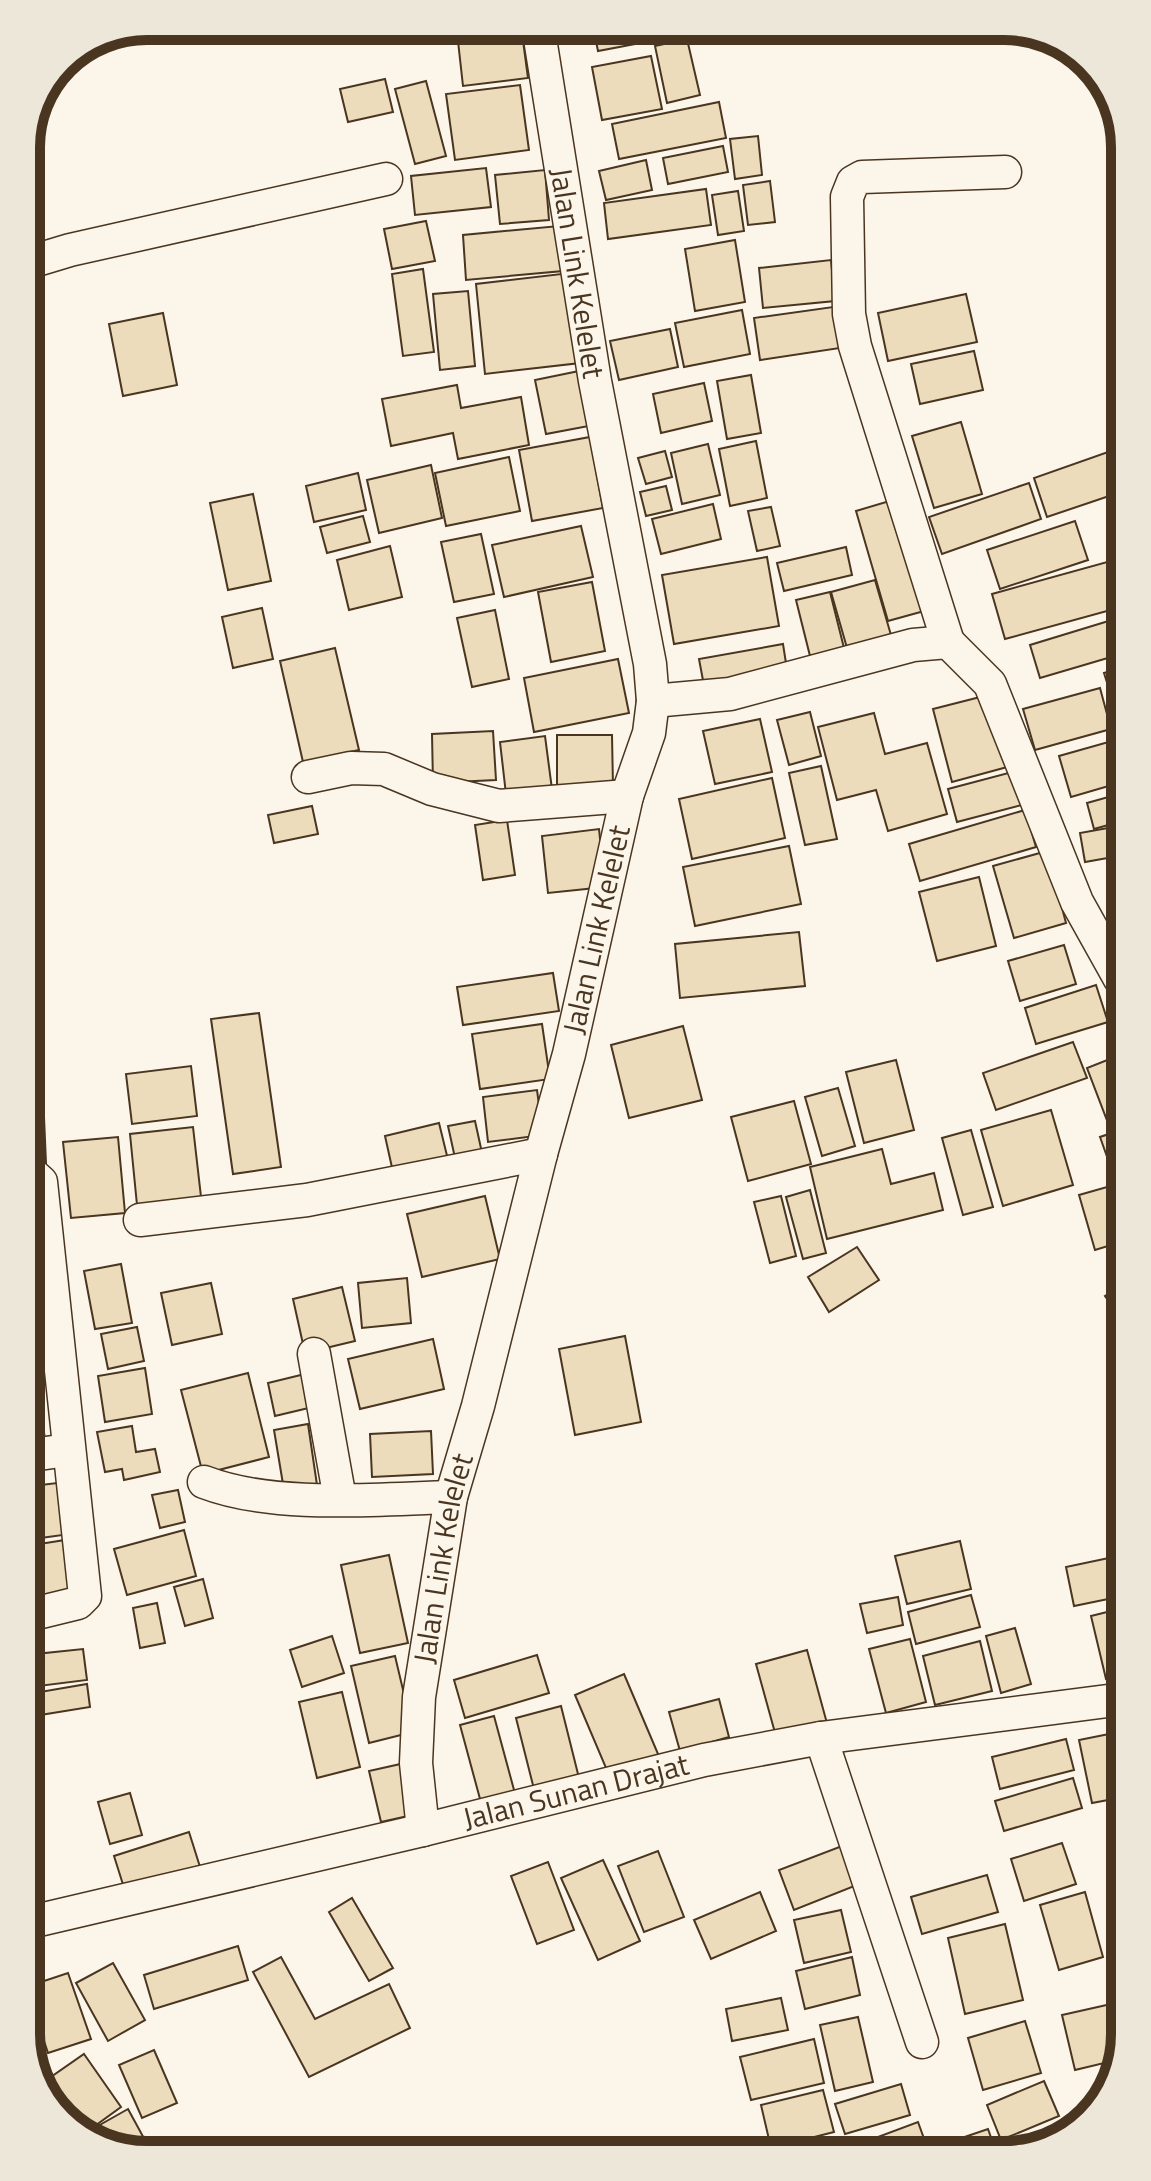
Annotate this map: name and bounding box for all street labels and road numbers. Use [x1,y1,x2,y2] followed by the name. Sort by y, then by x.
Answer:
[539,164,617,382] street label: Jalan Link Kelelet
[550,820,642,1038] street label: Jalan Link Kelelet
[401,1447,485,1667] street label: Jalan Link Kelelet
[458,1741,694,1841] street label: Jalan Sunan Drajat

